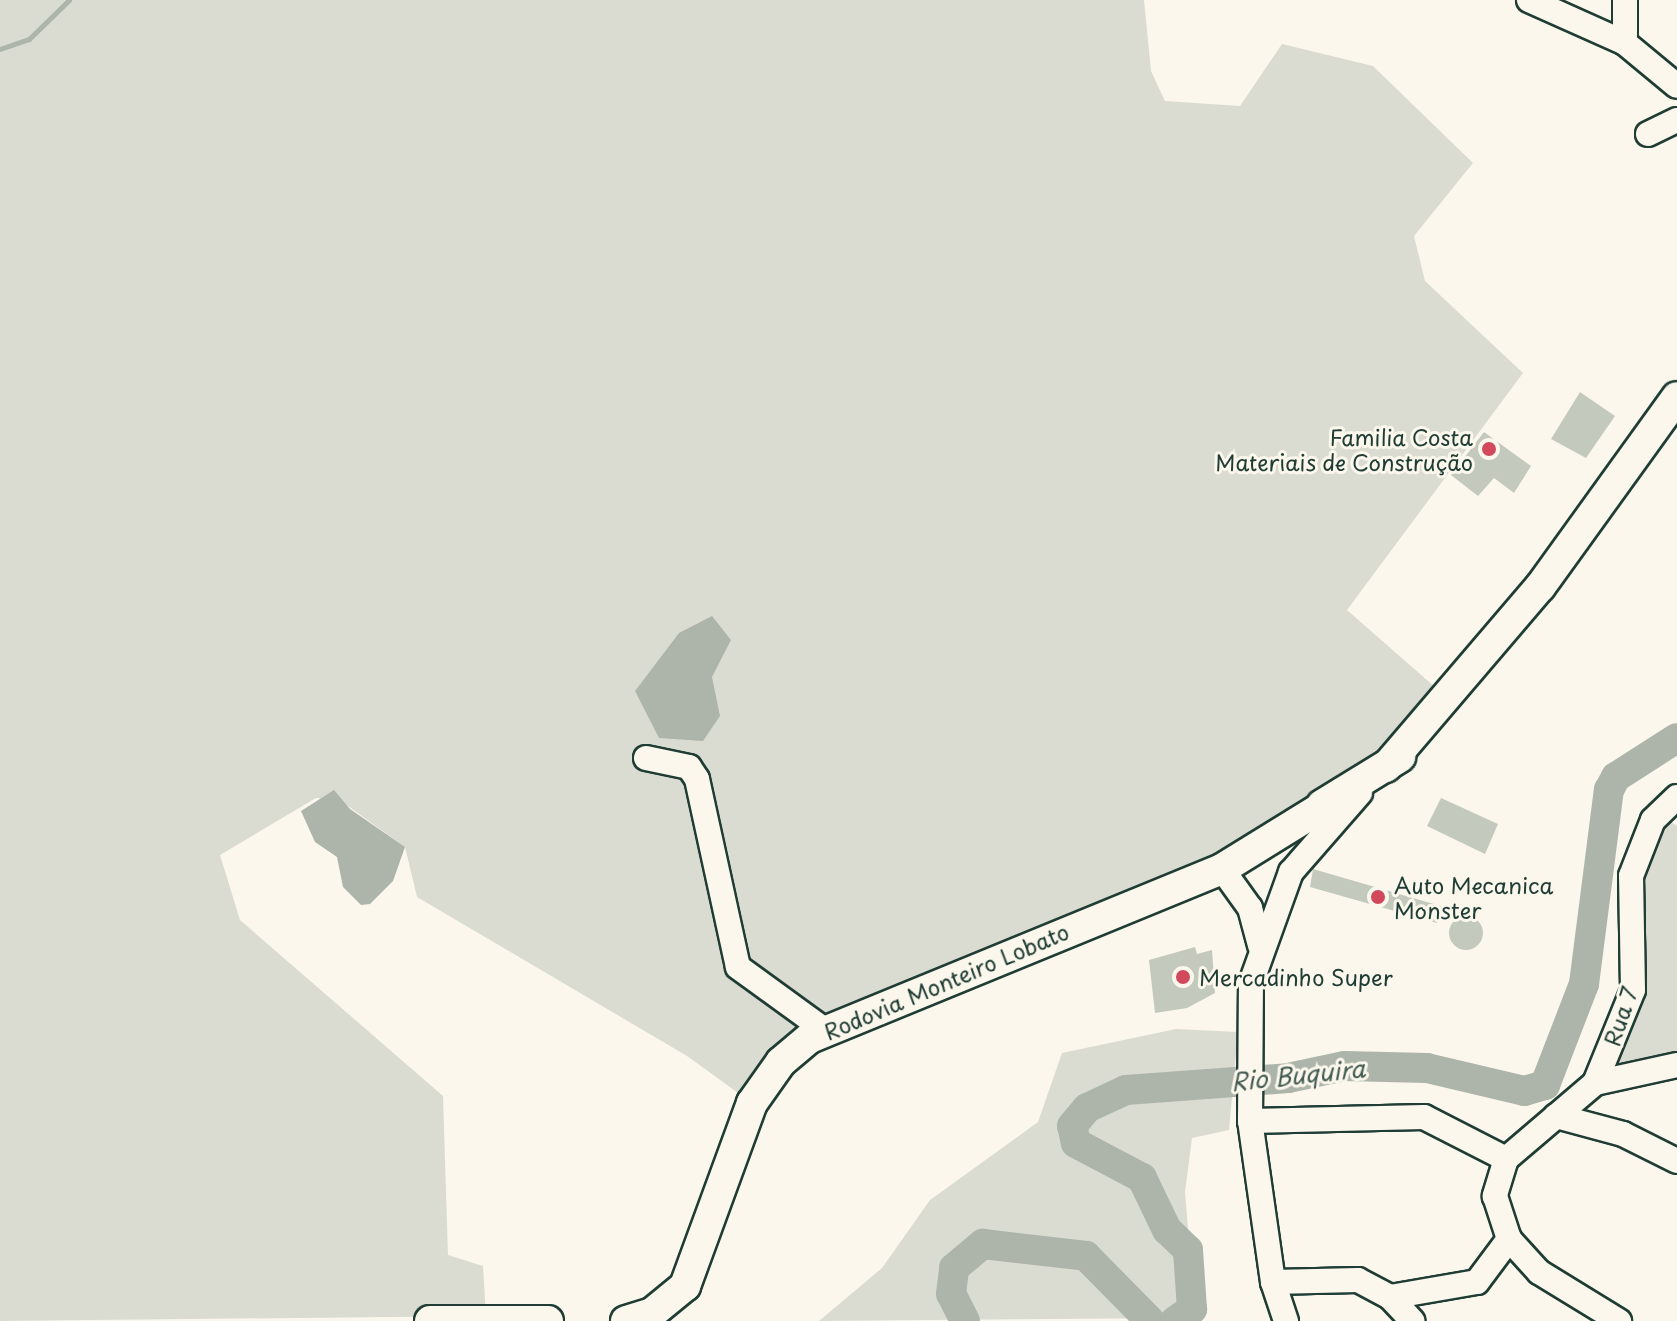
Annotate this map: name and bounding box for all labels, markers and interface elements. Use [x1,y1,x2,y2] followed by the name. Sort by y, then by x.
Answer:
[1213,423,1473,474] place label: Familia Costa Materiais de Construção
[1480,440,1498,458] marker: Familia Costa Materiais de Construção
[1394,871,1555,922] place label: Auto Mecanica Monster
[1369,888,1387,906] marker: Auto Mecanica Monster
[820,917,1072,1045] street label: Rodovia Monteiro Lobato
[1199,964,1392,990] place label: Mercadinho Super
[1174,968,1192,986] marker: Mercadinho Super
[1597,982,1643,1050] street label: Rua 7
[1228,1054,1368,1096] water label: Rio Buquira

